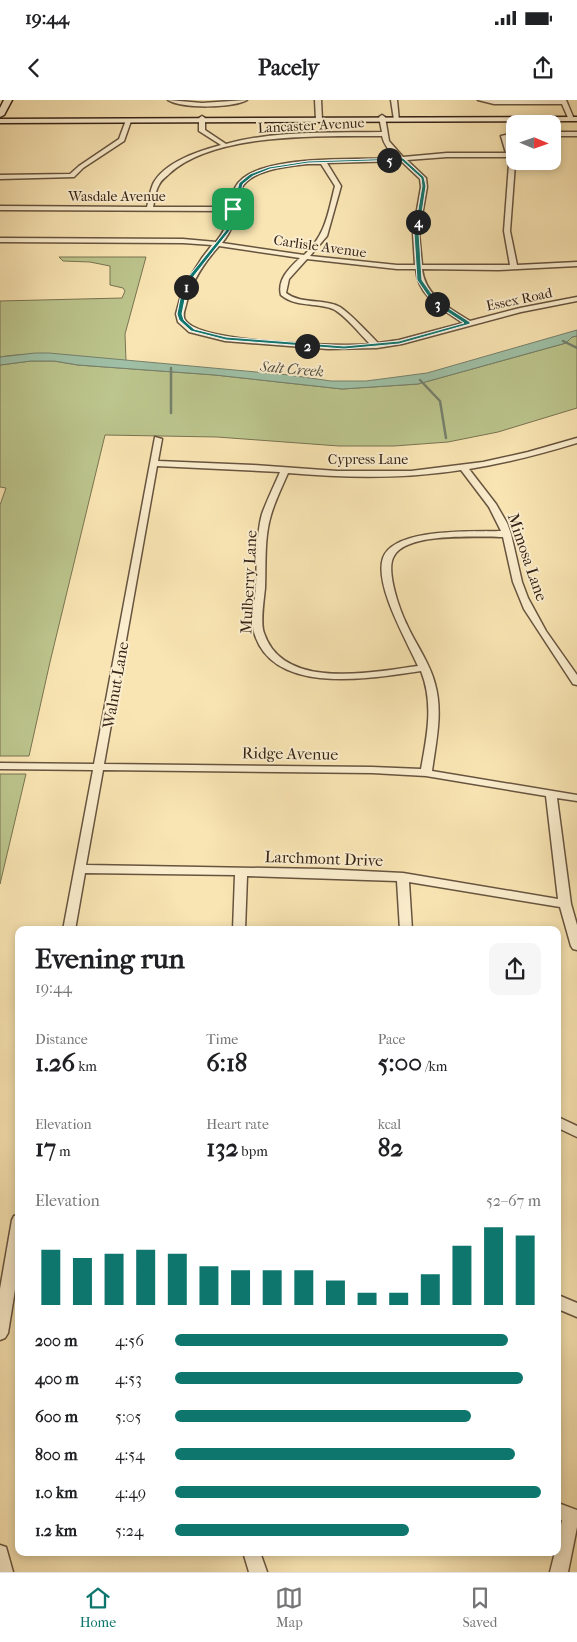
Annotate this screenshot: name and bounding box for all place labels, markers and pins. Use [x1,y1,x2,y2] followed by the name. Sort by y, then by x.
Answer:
[376,148,402,172] pin: 5
[212,188,254,230] pin
[406,210,430,234] pin: 4
[174,274,198,300] pin: 1
[424,292,450,316] pin: 3
[294,334,320,358] pin: 2

